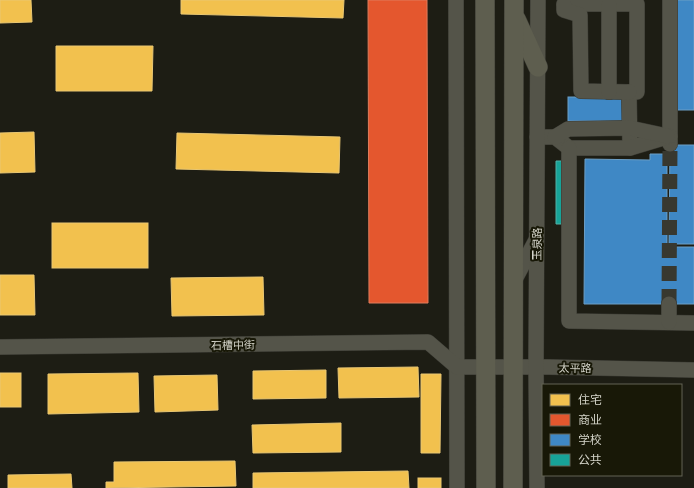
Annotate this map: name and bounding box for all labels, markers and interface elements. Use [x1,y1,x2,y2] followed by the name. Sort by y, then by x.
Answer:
[529,228,544,261] street label: 玉泉路
[211,337,255,352] street label: 石槽中街
[558,360,592,375] street label: 太平路
[542,384,682,476] legend
[578,391,602,408] text: 住宅
[578,411,602,428] text: 商业
[578,431,602,448] text: 学校
[578,451,602,468] text: 公共

